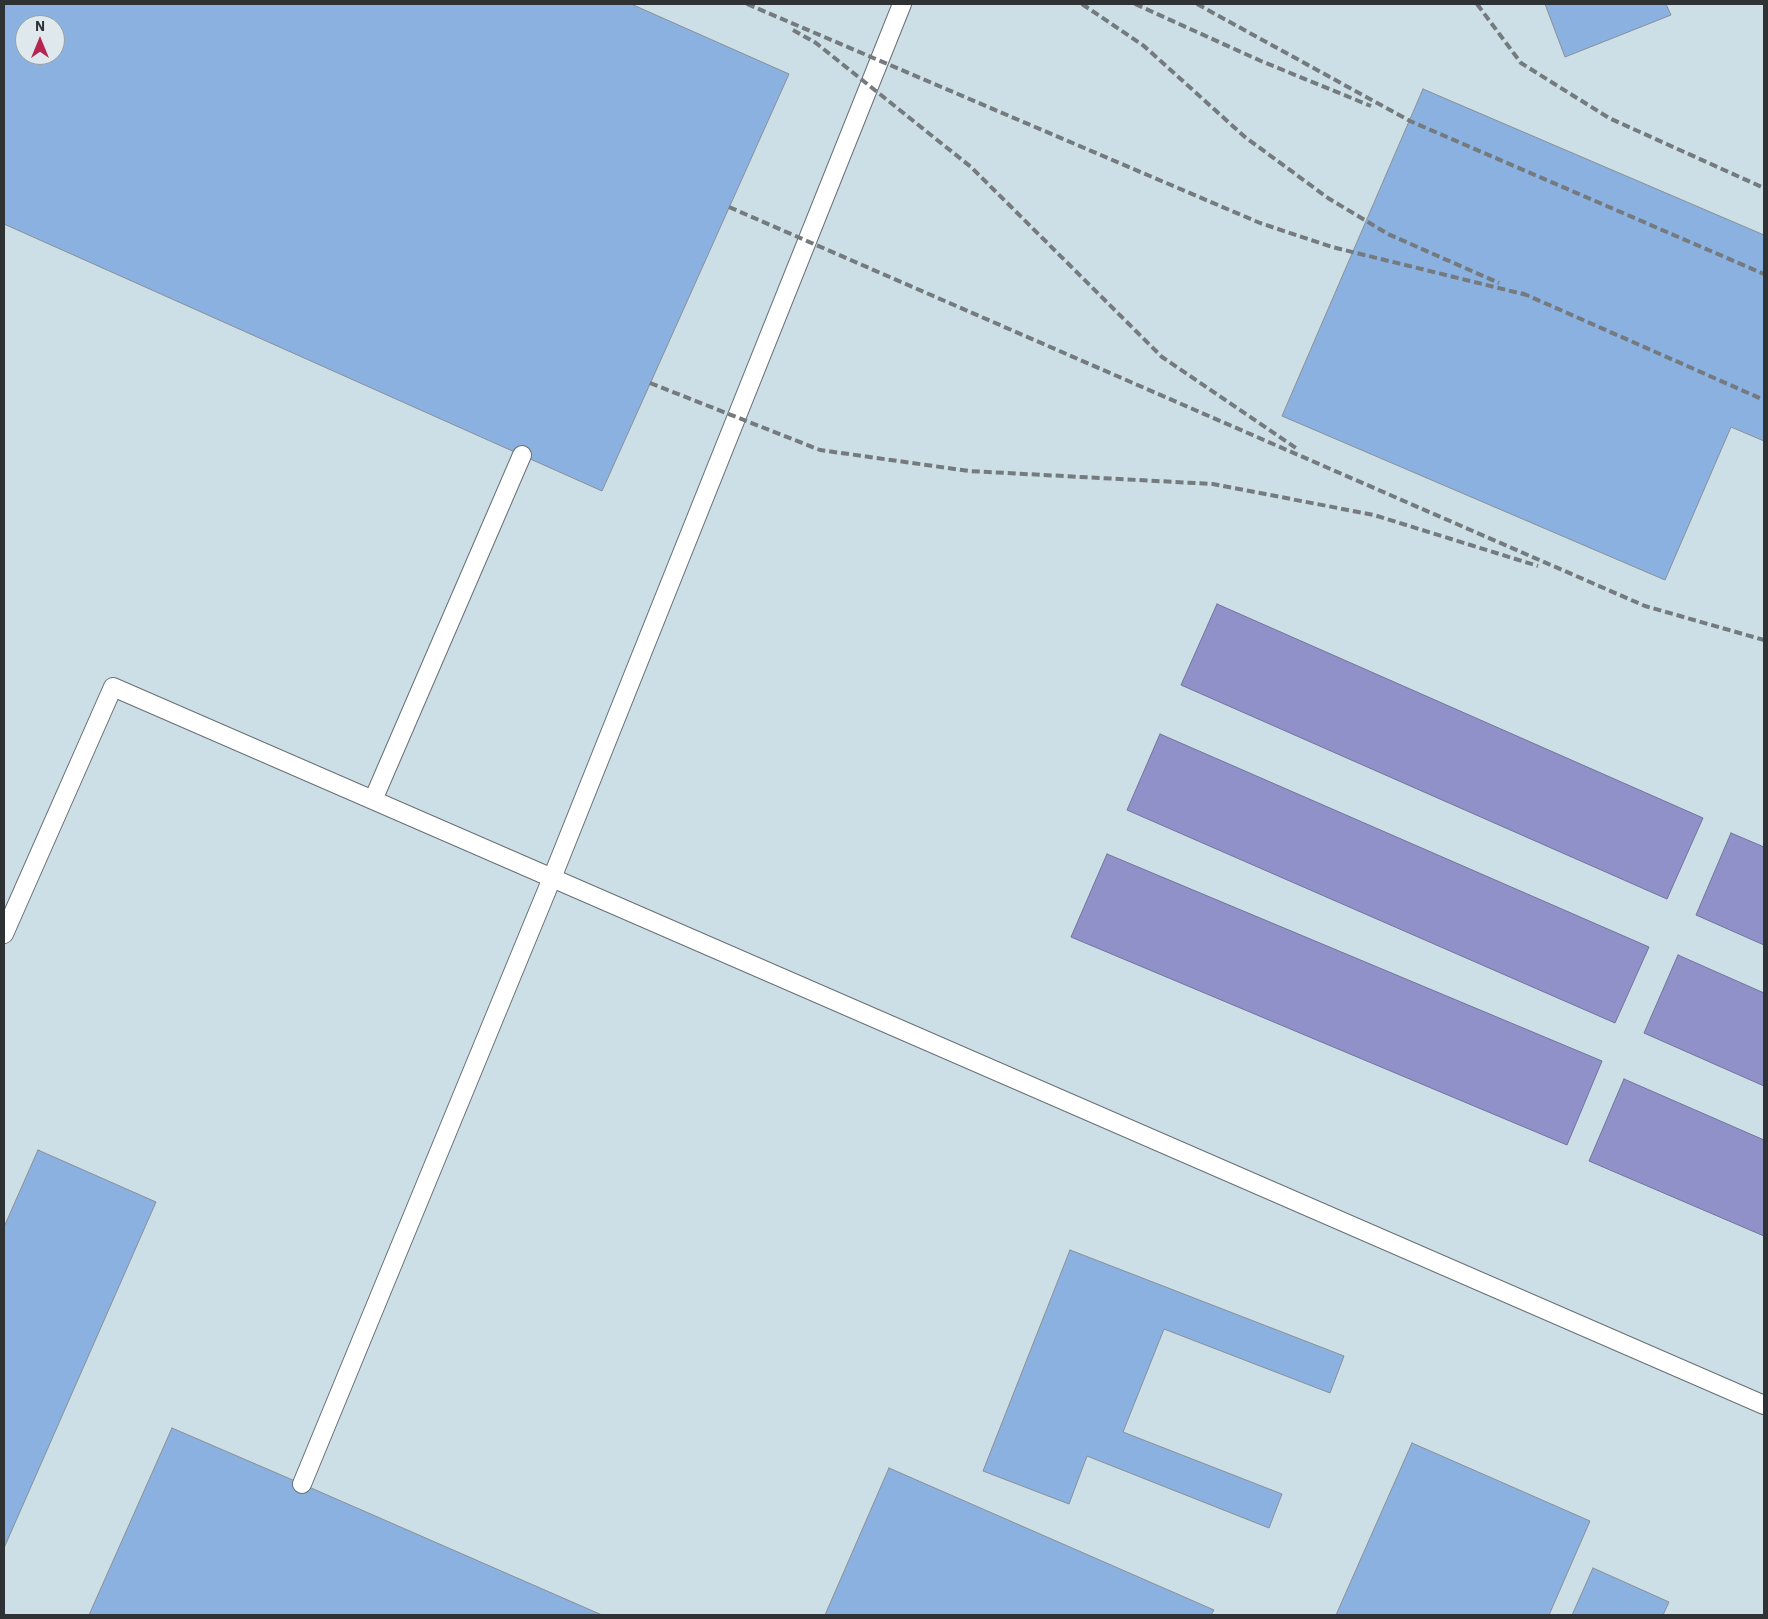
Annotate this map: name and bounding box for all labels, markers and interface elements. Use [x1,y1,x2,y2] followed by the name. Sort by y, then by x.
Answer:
[15,15,65,65] north arrow
[35,17,45,35] text: N

